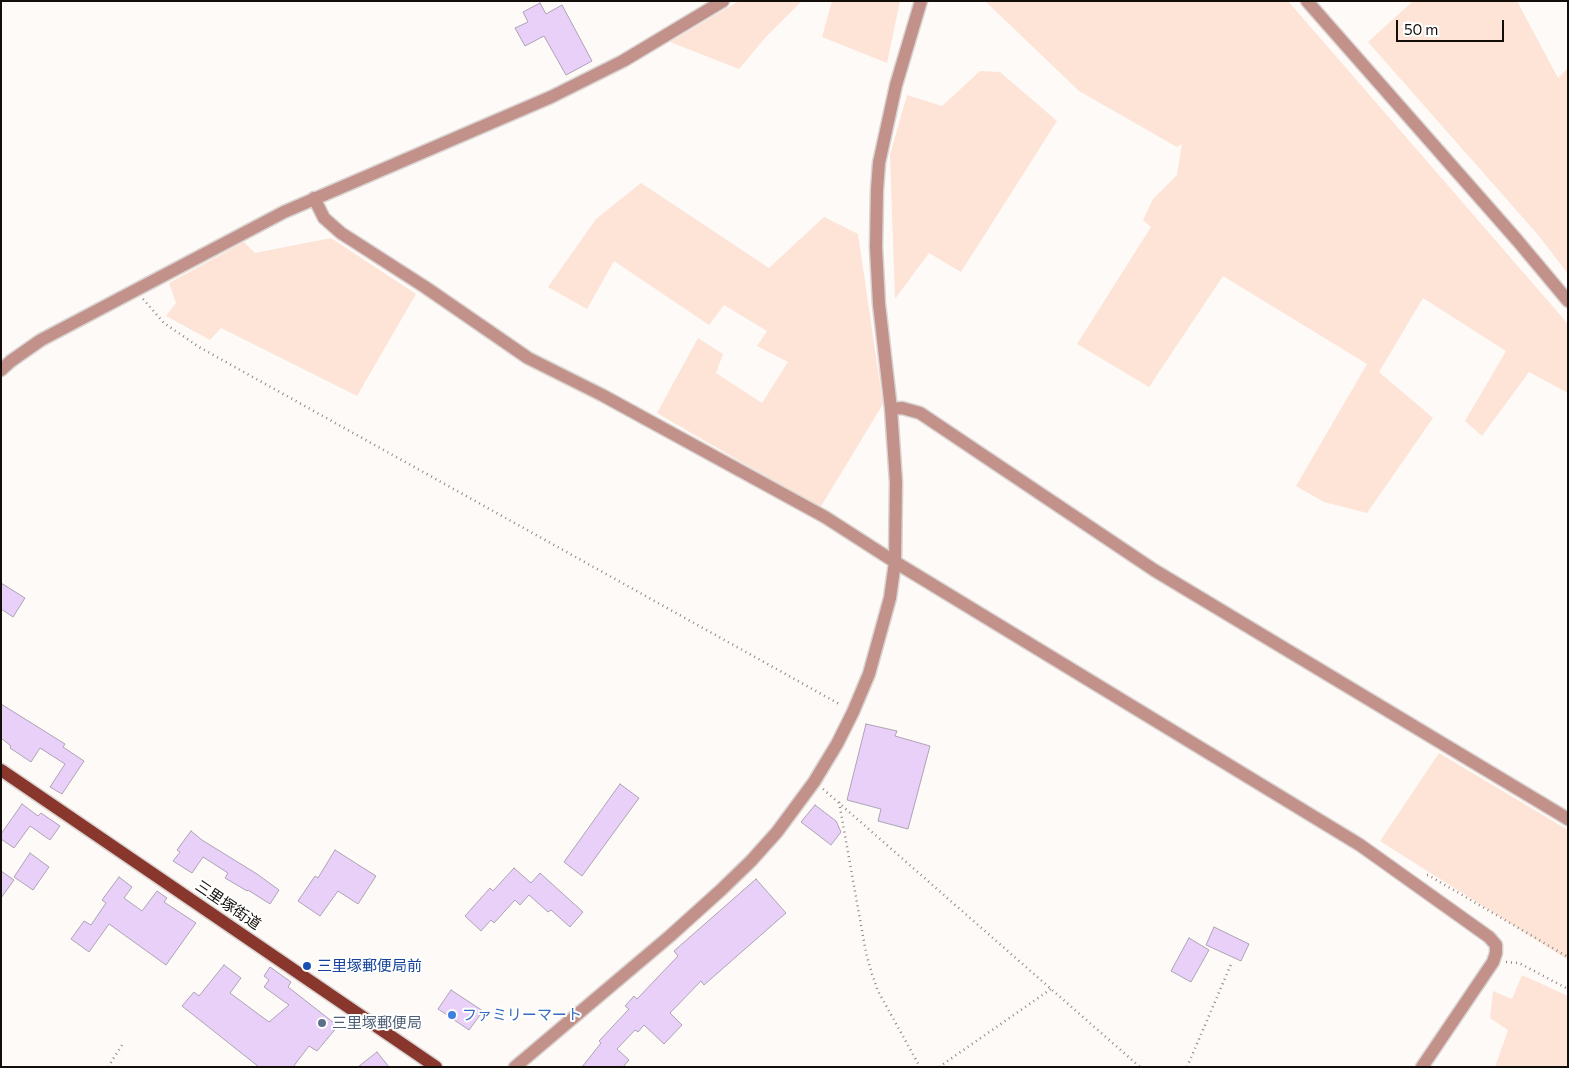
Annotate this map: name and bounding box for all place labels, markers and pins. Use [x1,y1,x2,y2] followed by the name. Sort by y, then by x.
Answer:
[317,957,422,975] place label: 三里塚郵便局前
[301,960,313,972] marker: 三里塚郵便局前
[462,1006,582,1024] place label: ファミリーマート
[446,1009,458,1021] marker: ファミリーマート
[332,1014,422,1032] place label: 三里塚郵便局
[316,1017,328,1029] marker: 三里塚郵便局

